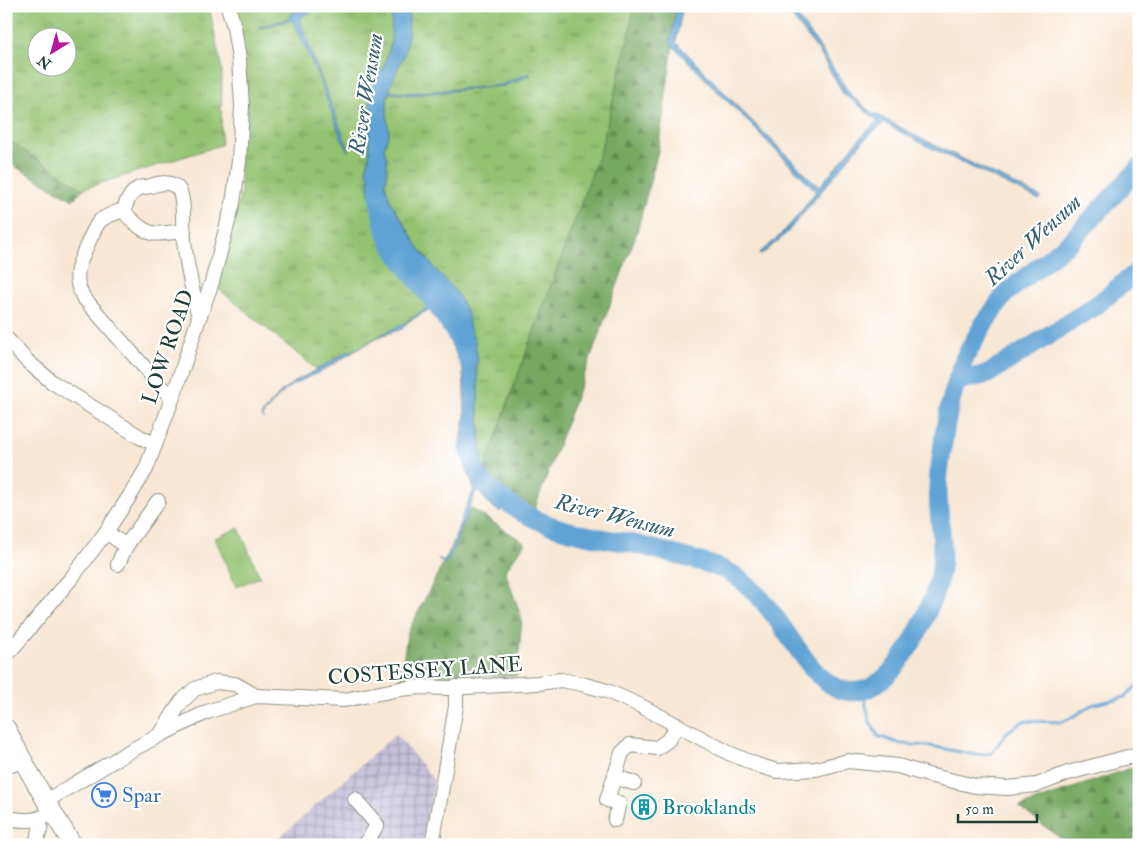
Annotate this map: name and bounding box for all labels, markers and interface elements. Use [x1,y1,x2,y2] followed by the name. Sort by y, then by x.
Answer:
[28,28,78,78] north arrow
[342,31,389,158] water label: River Wensum
[34,51,55,73] text: N
[978,188,1087,293] water label: River Wensum
[136,286,200,408] street label: LOW ROAD
[551,487,678,544] water label: River Wensum
[327,651,523,691] street label: COSTESSEY LANE
[91,782,117,808] supermarket icon: Spar
[122,782,161,809] place label: Spar
[958,791,1036,823] scale bar
[631,794,657,820] building icon: Brooklands
[662,794,756,821] place label: Brooklands
[965,800,994,819] text: 50 m

